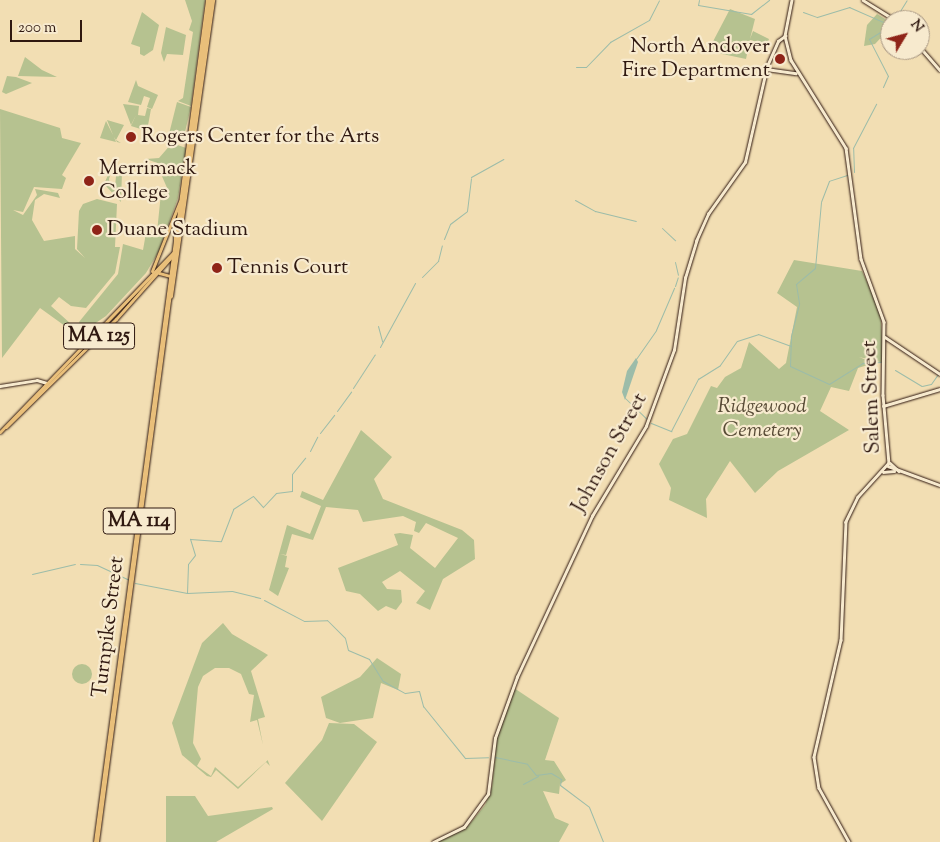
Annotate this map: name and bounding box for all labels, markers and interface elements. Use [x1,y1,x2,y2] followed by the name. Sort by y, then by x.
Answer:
[12,10,85,42] scale bar
[880,10,930,60] north arrow
[905,16,928,37] text: N
[18,18,57,39] text: 200 m
[622,34,770,84] place label: North Andover Fire Department
[774,53,786,65] marker: North Andover Fire Department
[141,124,379,150] place label: Rogers Center for the Arts
[125,131,137,143] marker: Rogers Center for the Arts
[99,156,197,206] place label: Merrimack College
[83,175,95,187] marker: Merrimack College
[107,217,248,243] place label: Duane Stadium
[91,224,103,236] marker: Duane Stadium
[227,255,348,281] place label: Tennis Court
[211,262,223,274] marker: Tennis Court
[63,318,135,354] road number: MA 125
[857,340,887,454] street label: Salem Street
[567,389,653,517] street label: Johnson Street
[717,394,807,444] park label: Ridgewood Cemetery
[102,504,176,538] road number: MA 114
[88,555,130,699] street label: Turnpike Street

